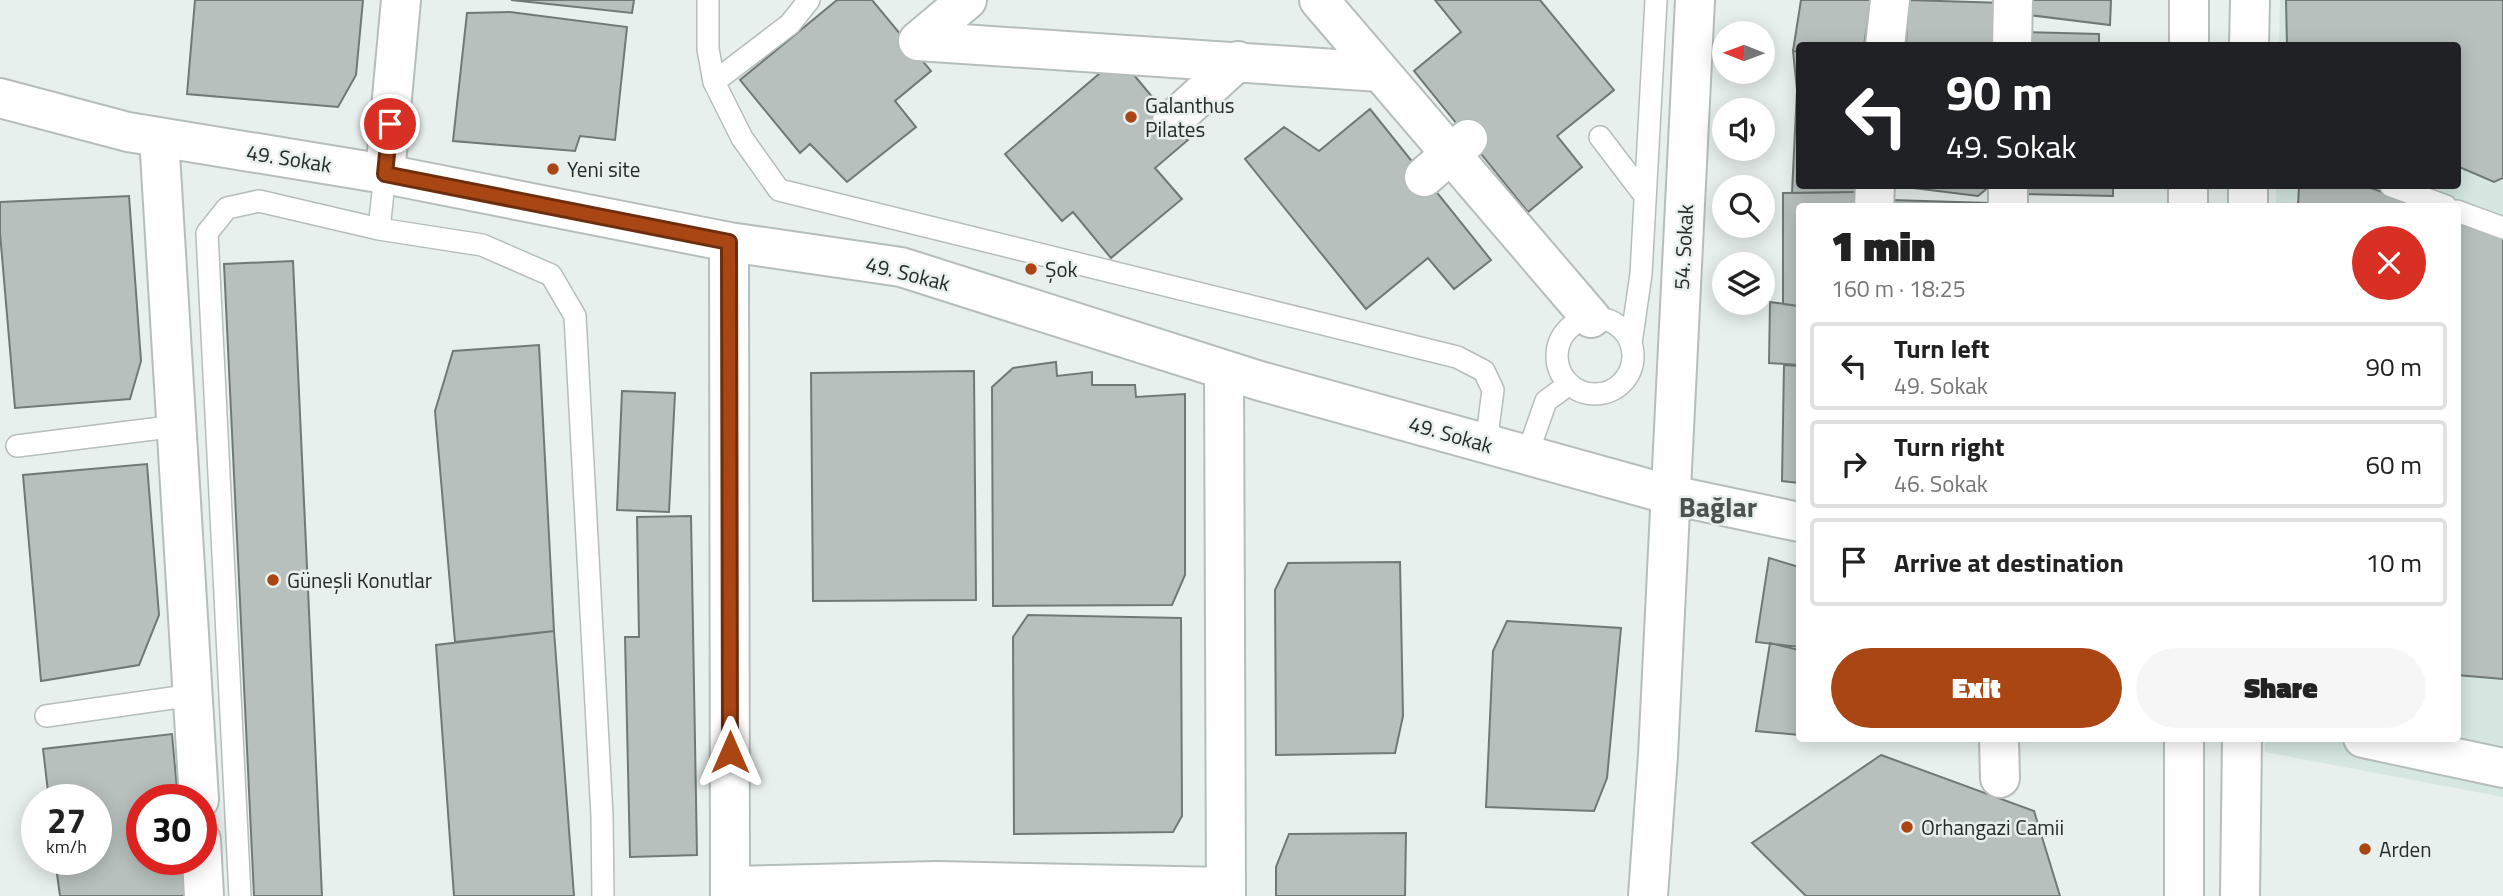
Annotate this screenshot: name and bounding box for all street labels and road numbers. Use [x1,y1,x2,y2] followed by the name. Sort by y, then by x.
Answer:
[244,135,334,181] street label: 49. Sokak
[1665,203,1701,291] street label: 54. Sokak
[863,247,953,299] street label: 49. Sokak
[1405,407,1497,461] street label: 49. Sokak

